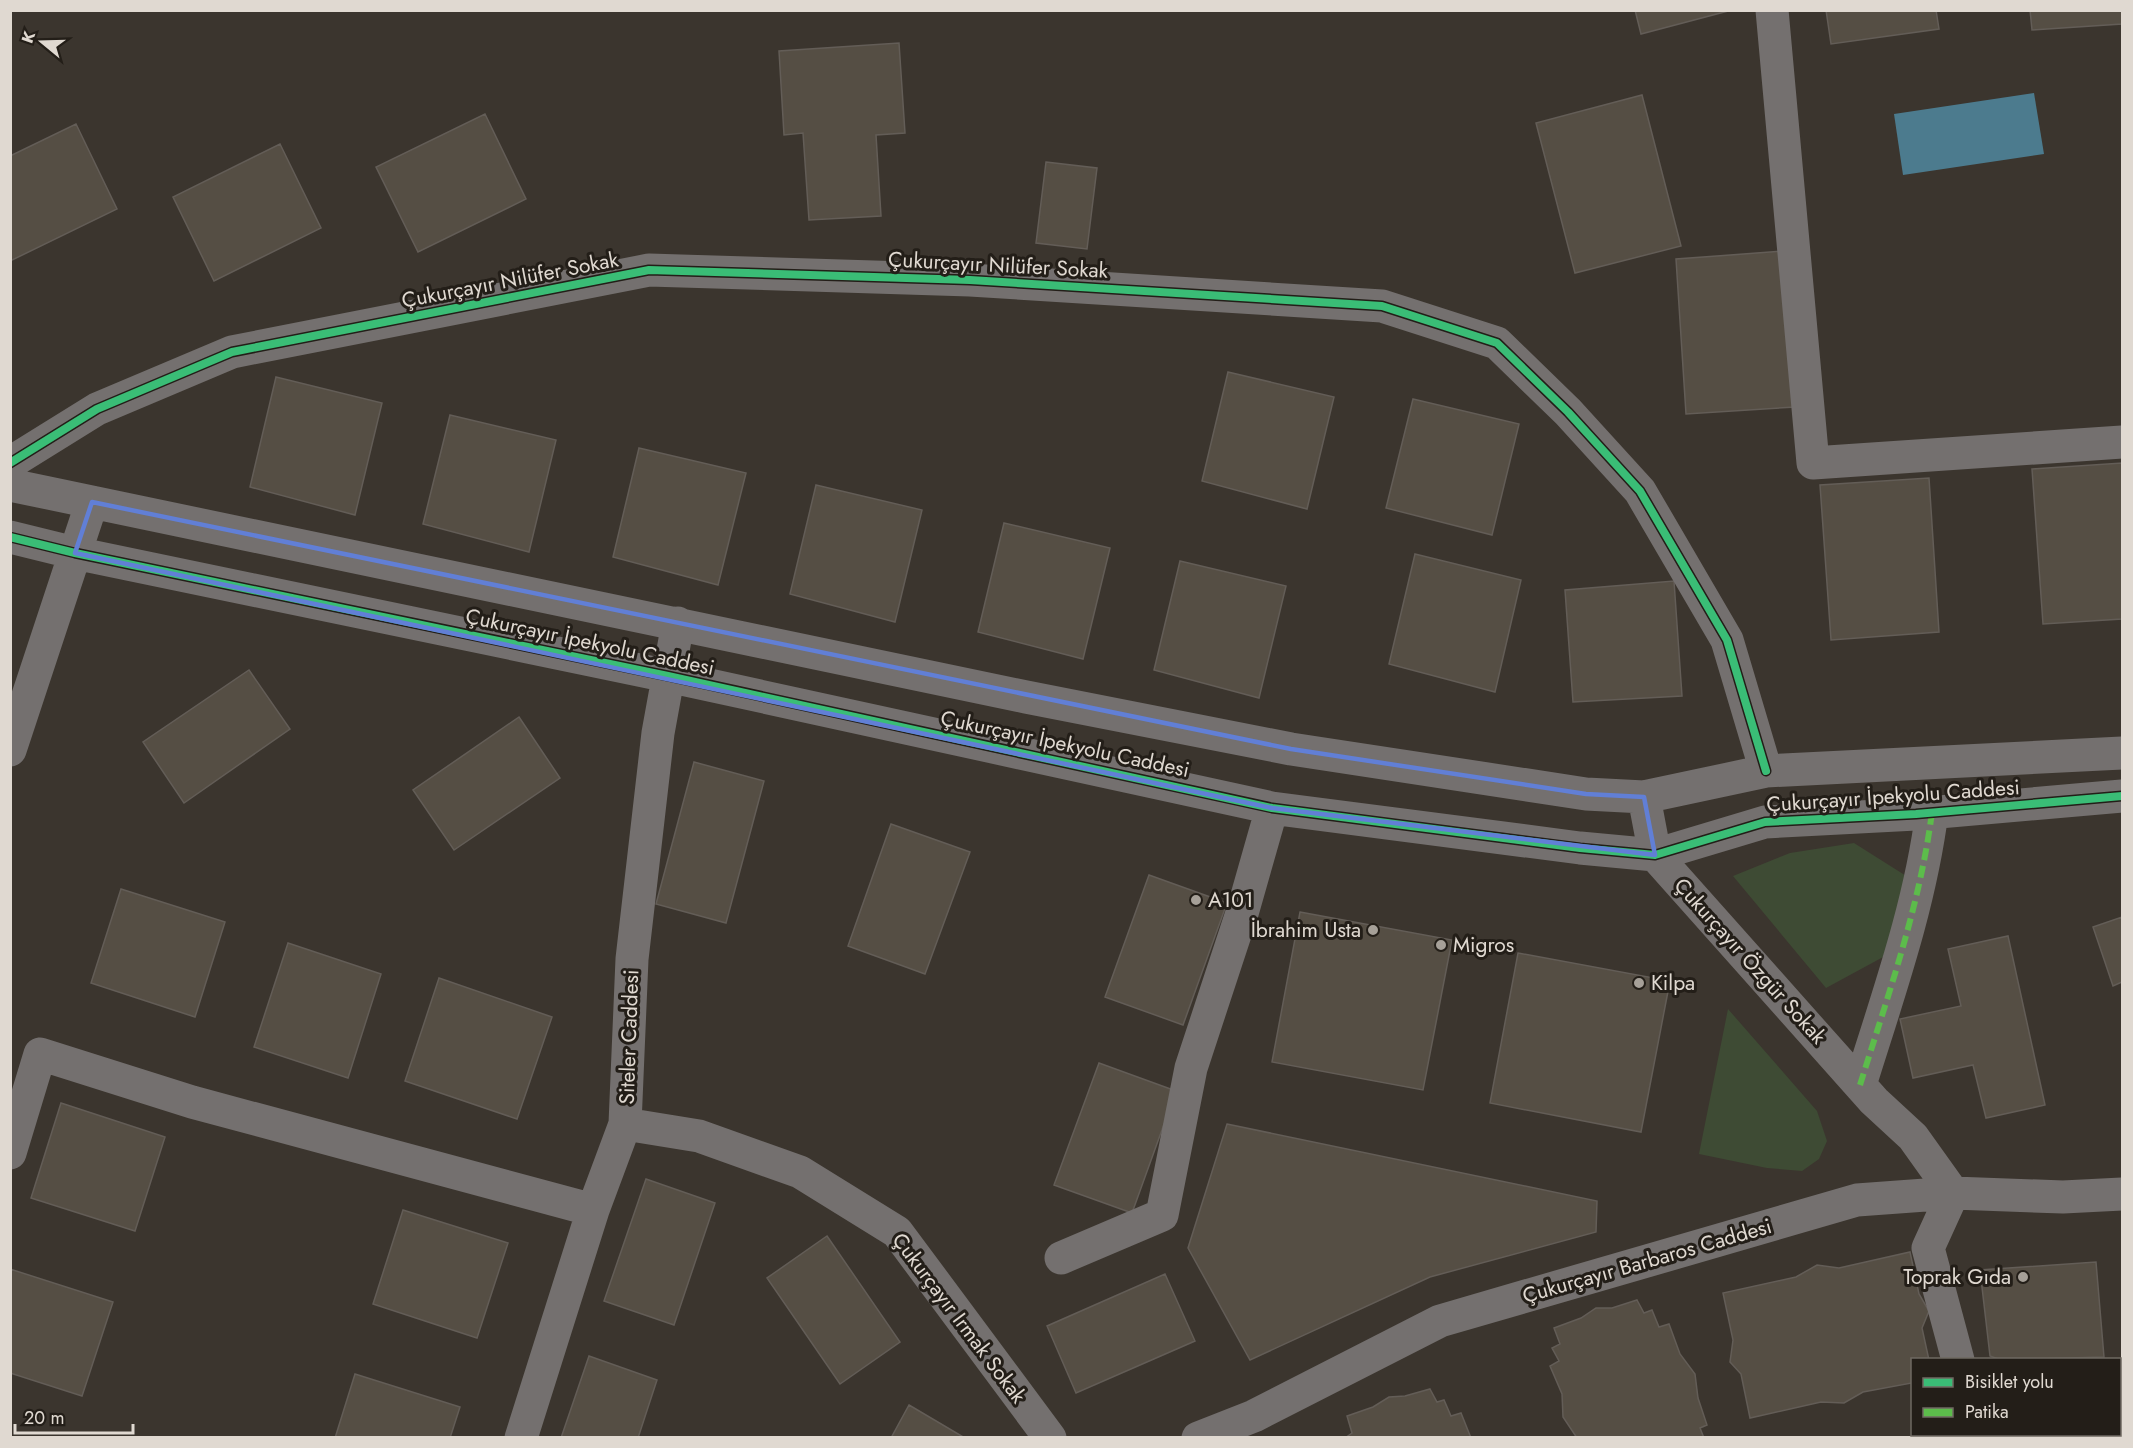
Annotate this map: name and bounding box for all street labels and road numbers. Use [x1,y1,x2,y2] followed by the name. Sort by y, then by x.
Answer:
[399,244,622,316] street label: Çukurçayır Nilüfer Sokak
[887,244,1109,286] street label: Çukurçayır Nilüfer Sokak
[463,601,717,683] street label: Çukurçayır İpekyolu Caddesi
[938,703,1192,785] street label: Çukurçayır İpekyolu Caddesi
[1765,772,2021,820] street label: Çukurçayır İpekyolu Caddesi
[1667,871,1833,1051] street label: Çukurçayır Özgür Sokak
[612,969,646,1105] street label: Siteler Caddesi
[1519,1211,1775,1311] street label: Çukurçayır Barbaros Caddesi
[885,1227,1034,1410] street label: Çukurçayır Irmak Sokak

